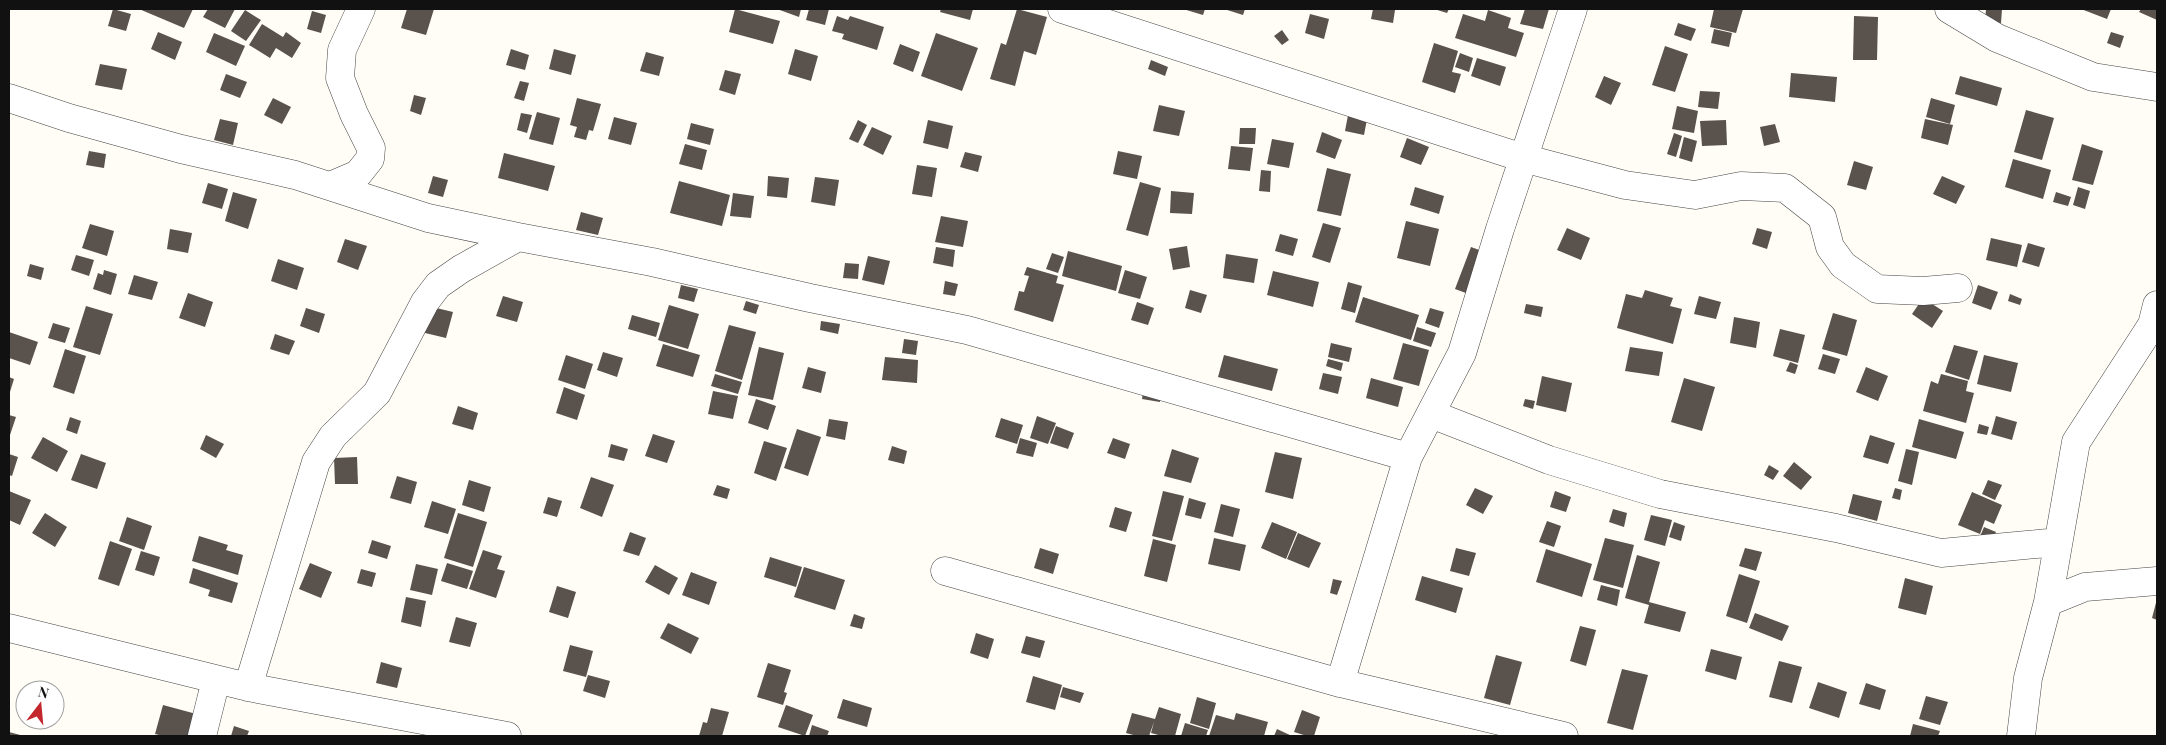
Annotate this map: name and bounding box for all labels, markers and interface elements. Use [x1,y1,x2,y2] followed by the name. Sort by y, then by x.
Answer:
[15,680,65,730] north arrow
[36,681,51,703] text: N

